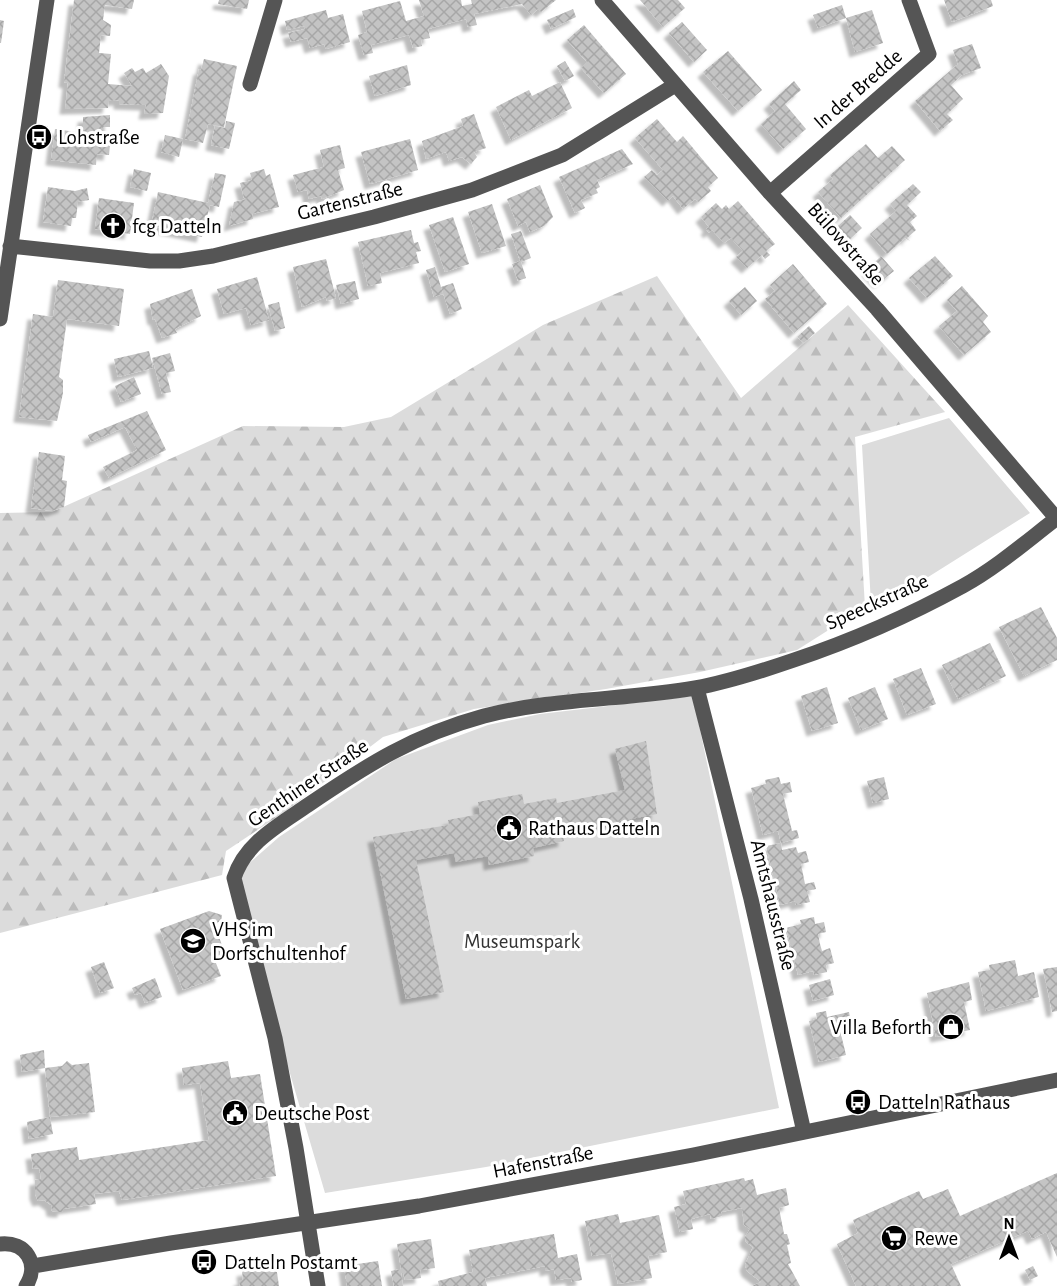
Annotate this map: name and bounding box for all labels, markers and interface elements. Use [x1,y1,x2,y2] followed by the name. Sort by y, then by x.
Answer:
[810,45,906,133] street label: In der Bredde
[24,122,54,152] bus stop icon: Lohstraße
[58,127,140,148] place label: Lohstraße
[295,178,405,224] street label: Gartenstraße
[804,199,888,289] street label: Bülowstraße
[98,211,128,241] church icon: fcg Datteln
[132,216,222,237] place label: fcg Datteln
[823,570,931,634] street label: Speeckstraße
[244,735,372,831] street label: Genthiner Straße
[494,813,524,843] public building icon: Rathaus Datteln
[528,818,660,839] place label: Rathaus Datteln
[747,837,799,973] street label: Amtshausstraße
[212,919,347,964] place label: VHS im Dorfschultenhof
[178,926,208,956] school or university icon: VHS im Dorfschultenhof
[464,931,580,952] park label: Museumspark
[936,1012,966,1042] shop icon: Villa Beforth
[830,1017,932,1038] place label: Villa Beforth
[843,1087,873,1117] bus stop icon: Datteln Rathaus
[878,1092,1010,1113] place label: Datteln Rathaus
[220,1098,250,1128] public building icon: Deutsche Post
[254,1103,370,1124] place label: Deutsche Post
[491,1142,595,1182] street label: Hafenstraße
[979,1208,1039,1268] north arrow
[1003,1216,1015,1232] text: N
[879,1223,909,1253] supermarket icon: Rewe
[914,1228,958,1249] place label: Rewe
[189,1247,219,1277] bus stop icon: Datteln Postamt
[224,1252,358,1273] place label: Datteln Postamt

